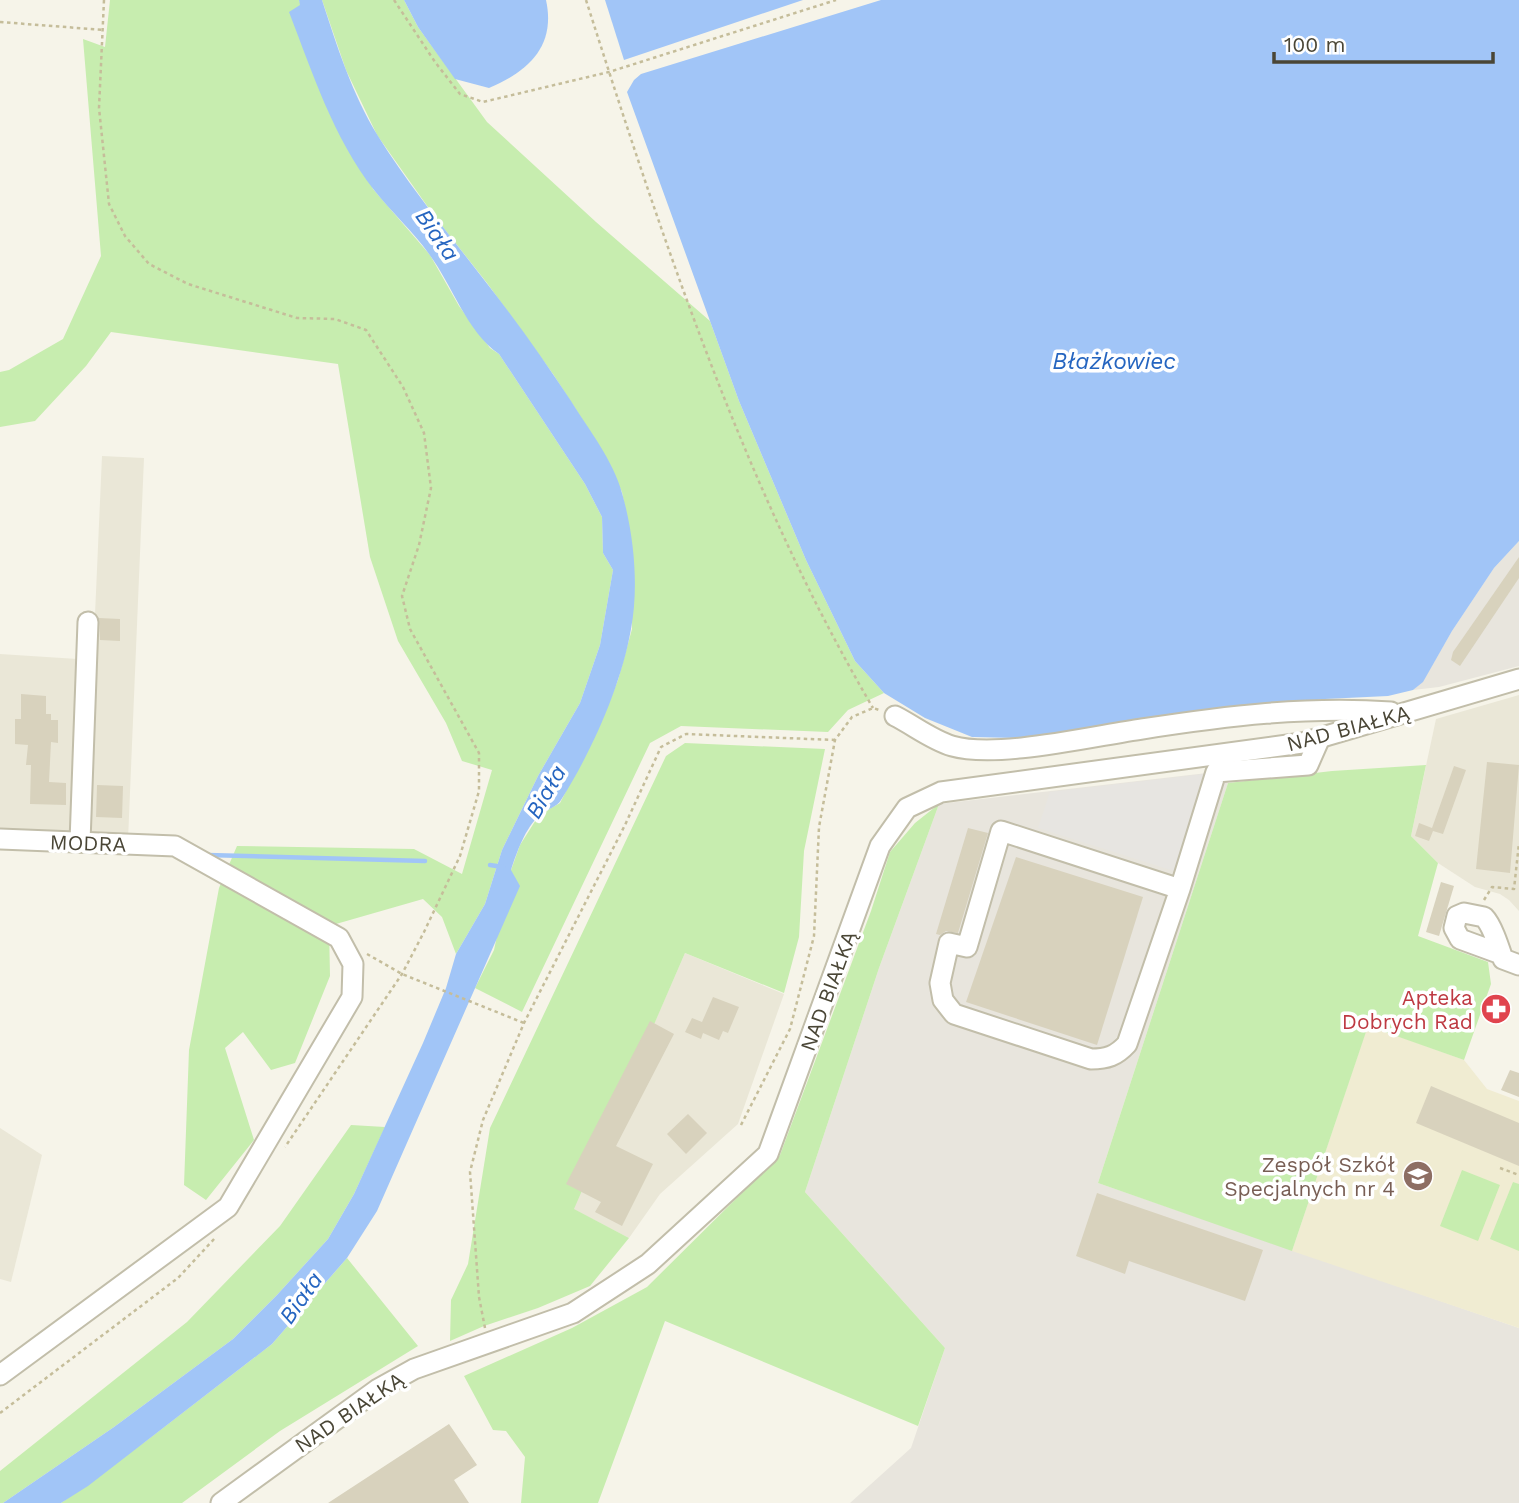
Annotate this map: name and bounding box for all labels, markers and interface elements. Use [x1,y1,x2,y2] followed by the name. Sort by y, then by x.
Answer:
[1274,21,1493,65] scale bar
[1284,32,1346,57] text: 100 m
[410,204,464,266] water label: Biała
[1052,348,1176,375] water label: Błażkowiec
[1284,700,1412,756] street label: NAD BIAŁKĄ
[520,760,572,824] water label: Biała
[49,829,127,857] street label: MODRA
[795,927,861,1055] street label: NAD BIAŁKĄ
[1342,985,1473,1034] place label: Apteka Dobrych Rad
[1479,992,1513,1026] pharmacy icon: Apteka Dobrych Rad
[1224,1152,1395,1201] place label: Zespół Szkół Specjalnych nr 4
[1401,1159,1435,1193] school or university icon: Zespół Szkół Specjalnych nr 4
[274,1267,328,1329] water label: Biała
[290,1366,408,1458] street label: NAD BIAŁKĄ

